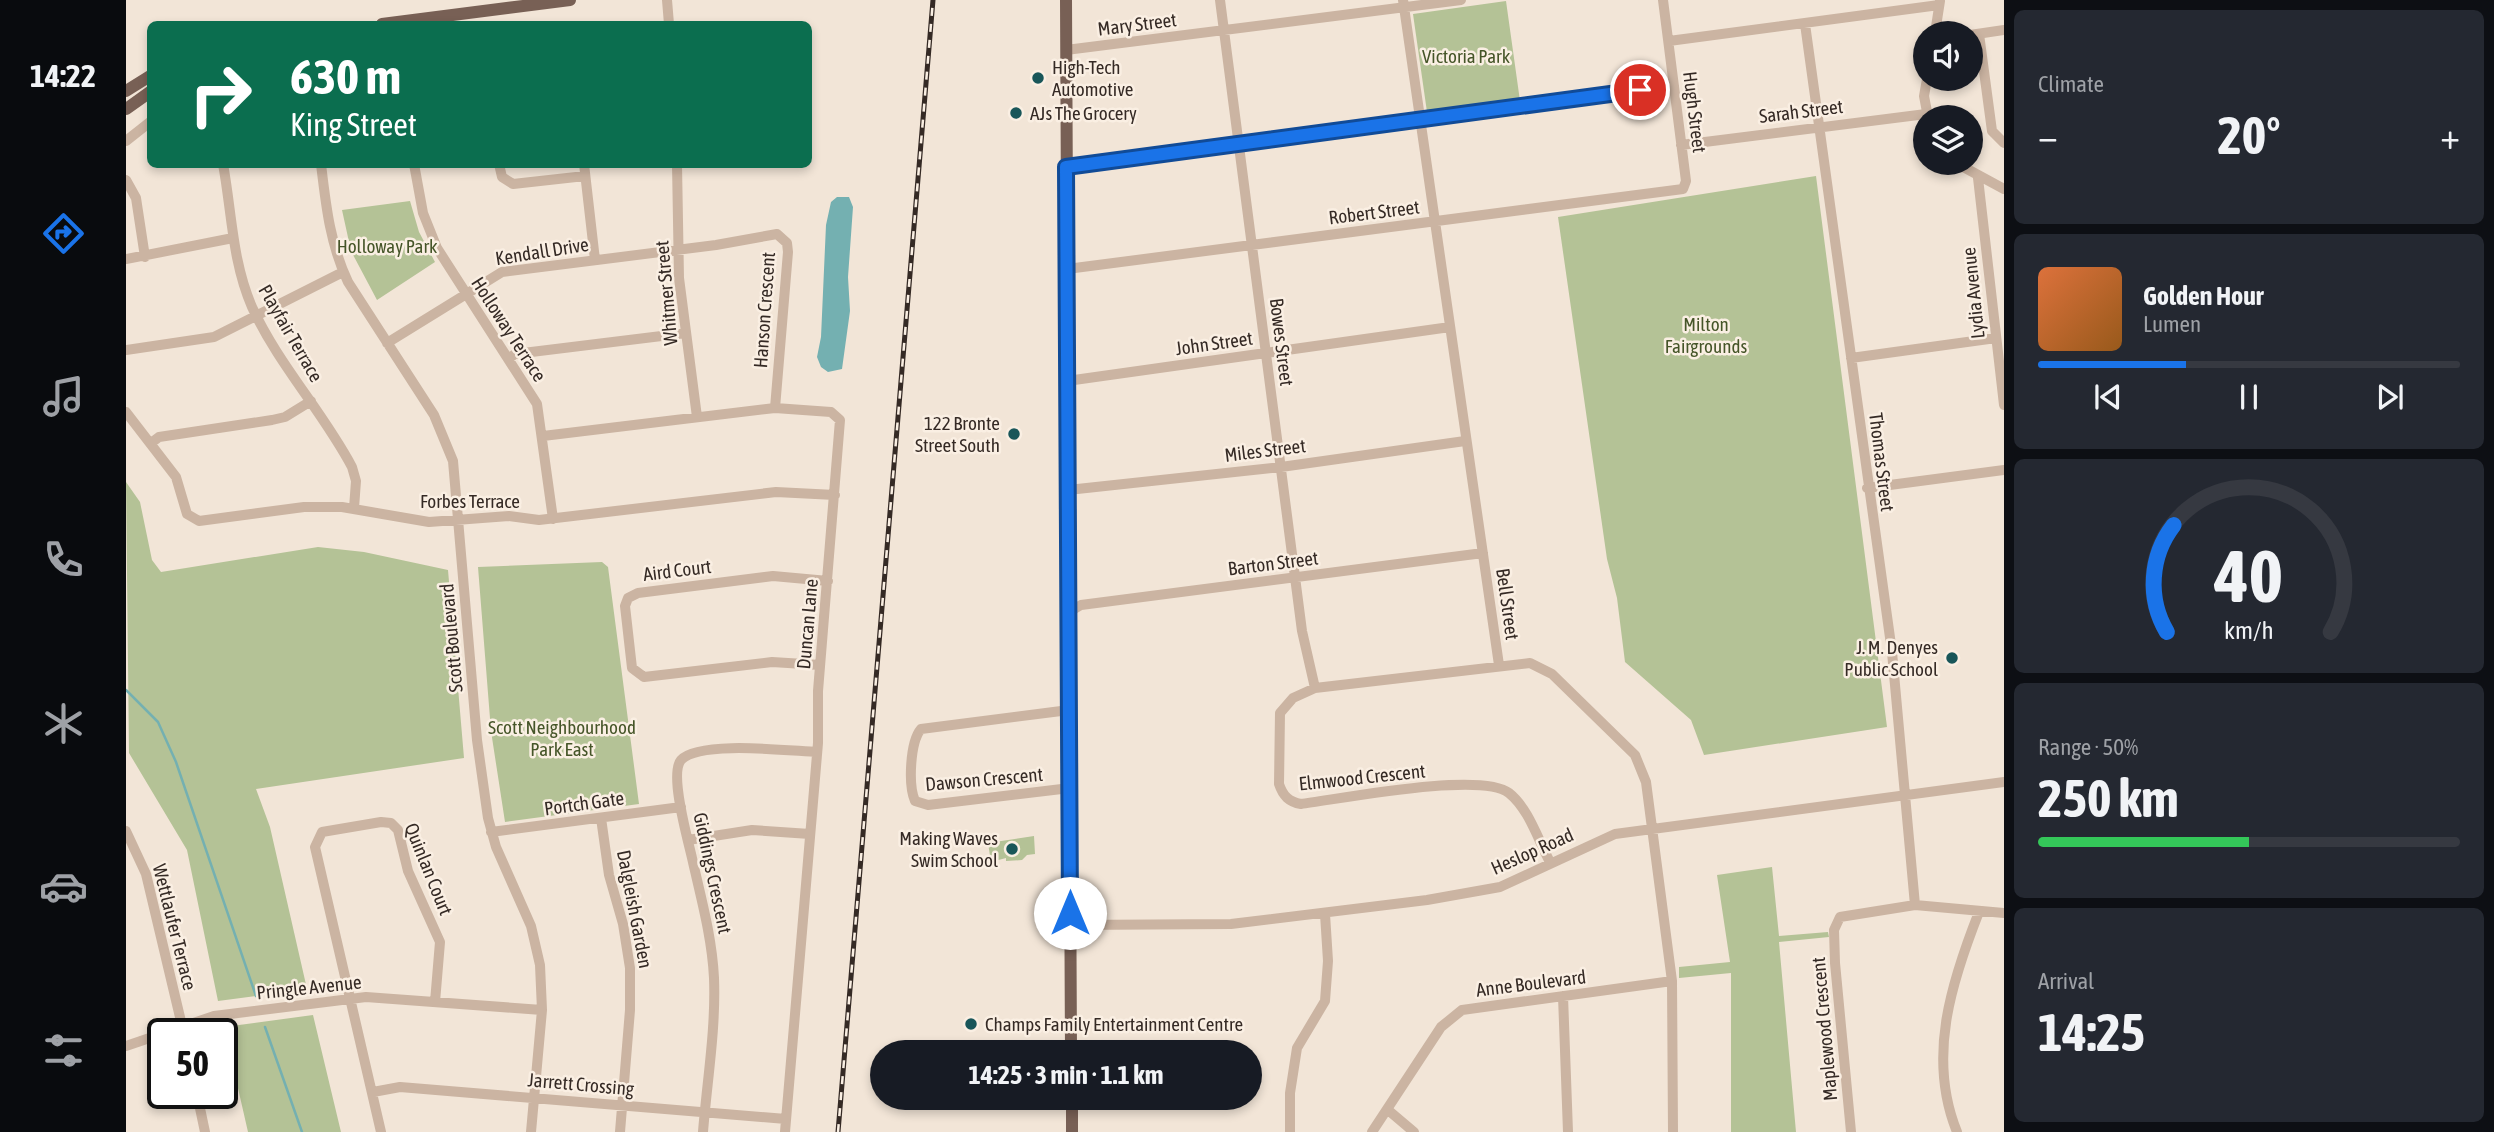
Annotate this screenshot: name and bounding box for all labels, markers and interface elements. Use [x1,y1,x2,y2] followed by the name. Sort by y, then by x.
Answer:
[1096,8,1178,40] street label: Mary Street
[1913,21,1983,175] map controls
[1913,21,1983,91] button: sound
[1422,45,1511,67] park label: Victoria Park
[290,48,401,104] text: 630 m
[175,49,266,140] icon: right
[1052,56,1133,100] place label: High-Tech Automotive
[30,57,96,94] text: 14:22
[1610,60,1670,120] pin
[1030,70,1046,86] marker: High-Tech Automotive
[1679,70,1711,154] street label: Hugh Street
[1621,71,1659,109] icon: arrive
[2038,71,2104,97] text: Climate
[1758,95,1844,127] street label: Sarah Street
[1030,102,1137,124] place label: AJs The Grocery
[1008,105,1024,121] marker: AJs The Grocery
[1913,105,1983,175] button: layers
[2217,105,2281,165] text: 20°
[290,106,417,143] text: King Street
[2038,114,2058,157] text: −
[2440,114,2460,157] text: +
[1327,196,1421,228] street label: Robert Street
[39,209,88,258] icon: directions
[494,233,590,269] street label: Kendall Drive
[337,235,438,257] park label: Holloway Park
[650,240,682,346] street label: Whitmer Street
[1957,246,1989,340] street label: Lydia Avenue
[749,251,779,369] street label: Hanson Crescent
[467,273,551,385] street label: Holloway Terrace
[254,280,328,386] street label: Playfair Terrace
[2143,281,2263,311] text: Golden Hour
[1266,297,1298,387] street label: Bowes Street
[2143,311,2201,337] text: Lumen
[1665,313,1747,357] park label: Milton Fairgrounds
[1174,327,1254,359] street label: John Street
[39,372,88,421] icon: music
[2089,378,2127,416] icon: previous
[2230,378,2268,416] icon: pause
[2371,378,2409,416] icon: next
[1865,411,1899,513] street label: Thomas Street
[915,412,1000,456] place label: 122 Bronte Street South
[1006,426,1022,442] marker: 122 Bronte Street South
[1223,434,1307,466] street label: Miles Street
[420,490,520,512] street label: Forbes Terrace
[2214,534,2283,617] text: 40
[39,535,88,584] icon: phone
[1227,547,1319,579] street label: Barton Street
[642,555,712,585] street label: Aird Court
[1492,567,1524,641] street label: Bell Street
[792,578,822,670] street label: Duncan Lane
[435,583,467,693] street label: Scott Boulevard
[2224,616,2274,644] text: km/h
[1844,636,1938,680] place label: J. M. Denyes Public School
[1944,650,1960,666] marker: J. M. Denyes Public School
[39,699,88,748] icon: climate
[488,716,636,760] park label: Scott Neighbourhood Park East
[2038,734,2138,760] text: Range · 50%
[1298,759,1426,795] street label: Elmwood Crescent
[924,763,1044,795] street label: Dawson Crescent
[2038,768,2179,828] text: 250 km
[543,787,625,819] street label: Portch Gate
[689,810,737,936] street label: Giddings Crescent
[401,820,457,918] street label: Quinlan Court
[1487,823,1577,879] street label: Heslop Road
[899,827,998,871] place label: Making Waves Swim School
[1004,841,1020,857] marker: Making Waves Swim School
[613,848,657,970] street label: Dalgleish Garden
[39,862,88,911] icon: car
[149,862,201,992] street label: Wettlaufer Terrace
[1033,876,1107,950] position arrow
[1807,956,1841,1102] street label: Maplewood Crescent
[1475,965,1587,1001] street label: Anne Boulevard
[2038,968,2094,994] text: Arrival
[255,971,363,1003] street label: Pringle Avenue
[2038,1002,2145,1062] text: 14:25
[985,1013,1243,1035] place label: Champs Family Entertainment Centre
[963,1016,979,1032] marker: Champs Family Entertainment Centre
[147,1018,238,1109] speed limit sign: 50
[39,1026,88,1075] icon: filters
[969,1060,1163,1090] text: 14:25 · 3 min · 1.1 km
[527,1068,636,1100] street label: Jarrett Crossing

